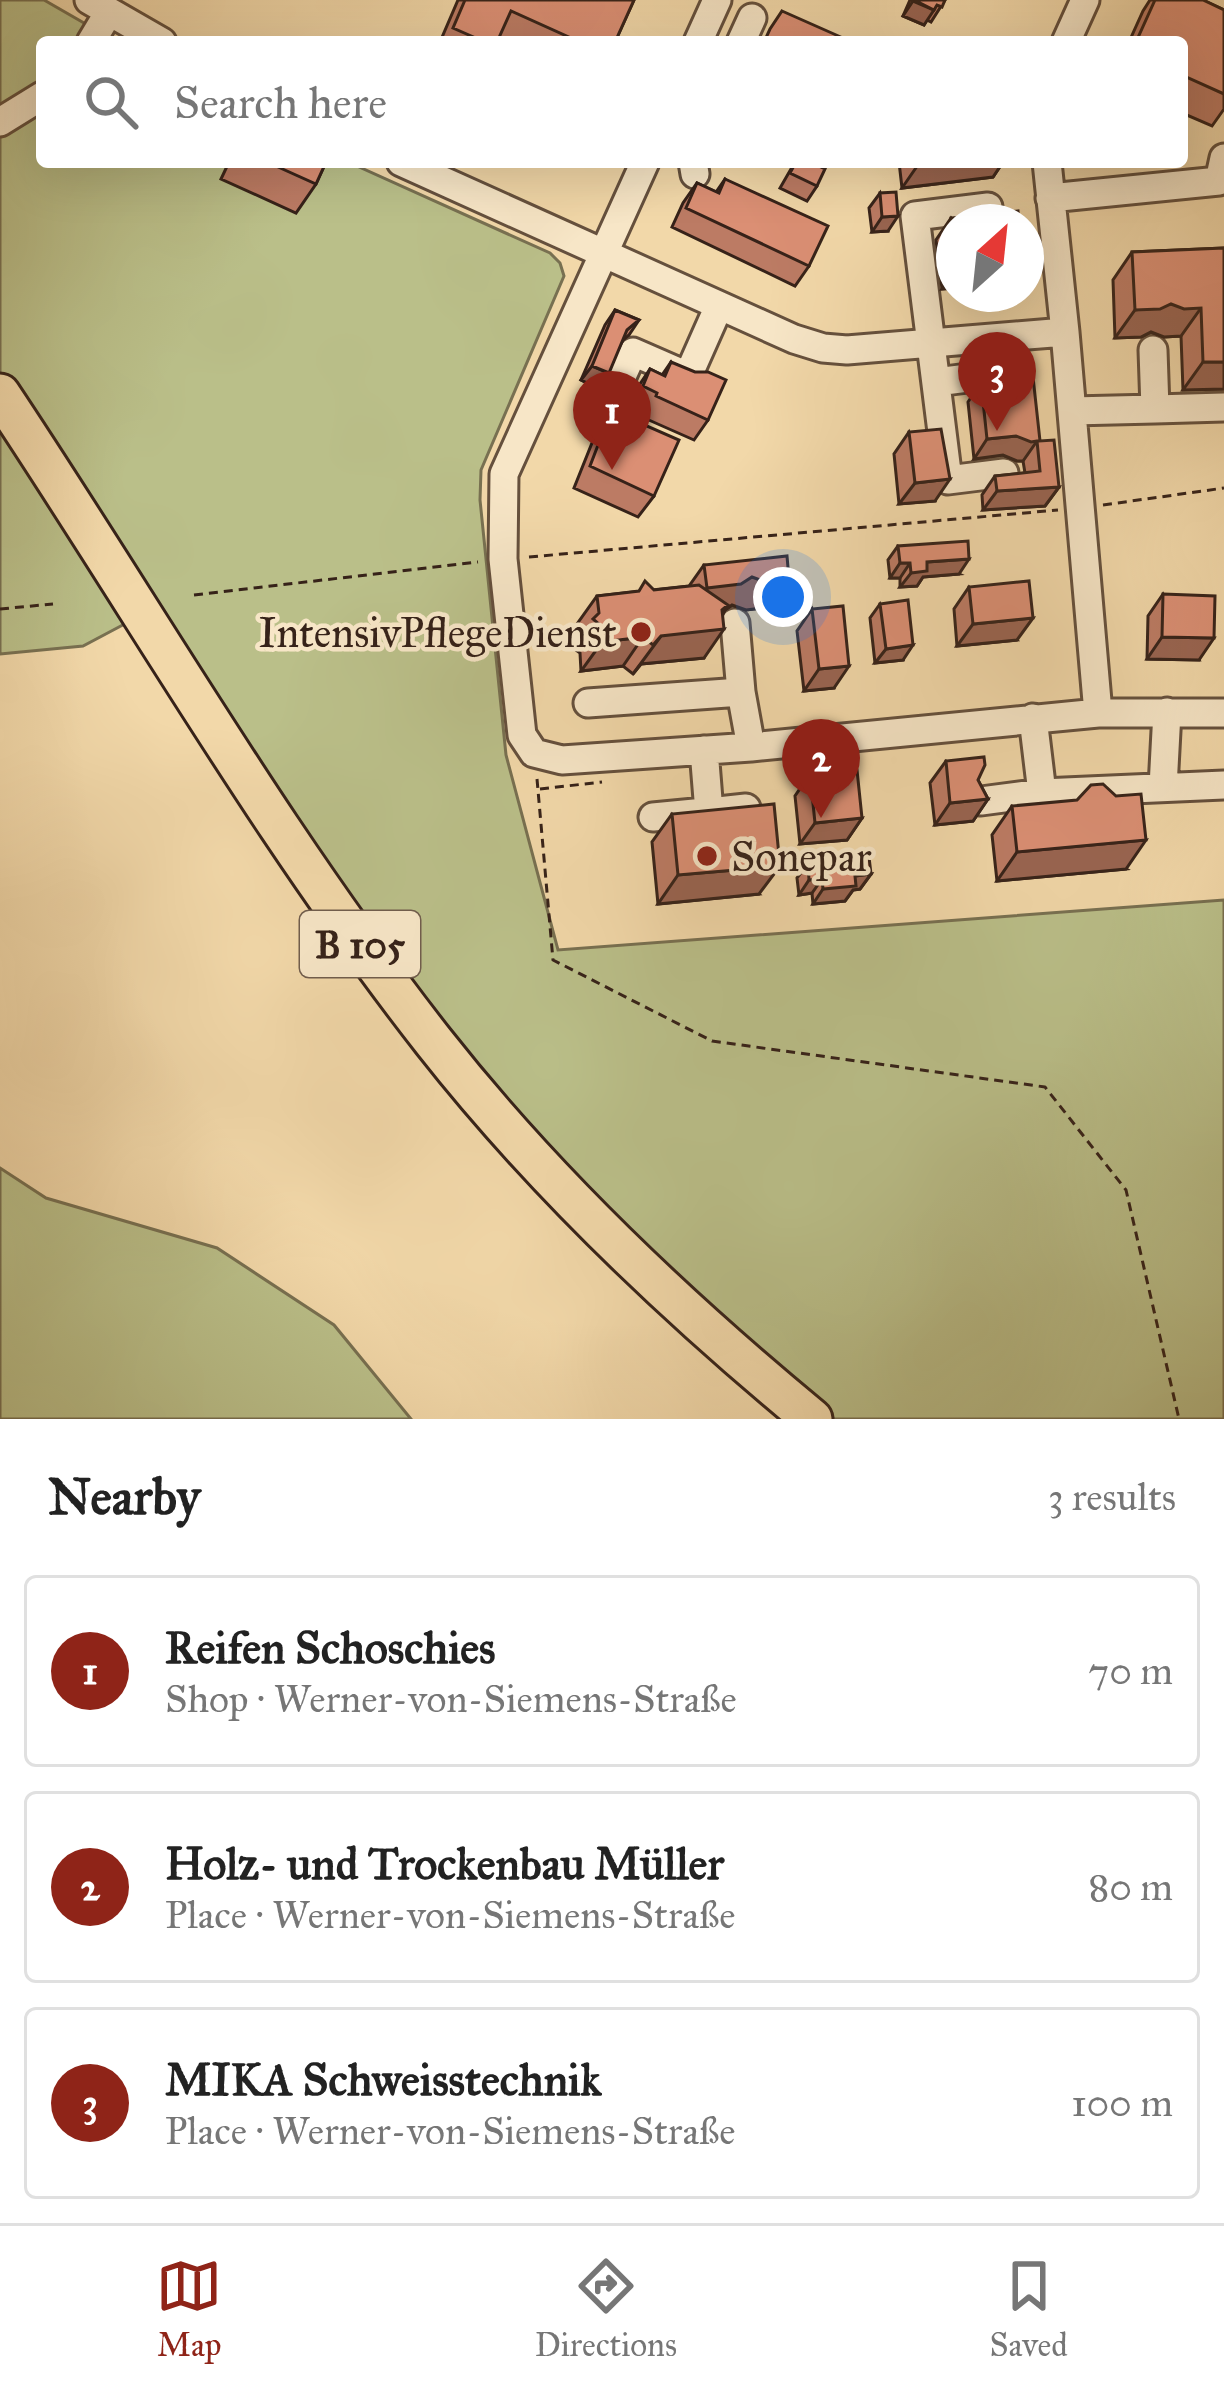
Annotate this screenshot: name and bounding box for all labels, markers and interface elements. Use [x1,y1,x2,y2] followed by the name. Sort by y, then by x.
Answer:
[36,36,1188,168] search box
[78,69,144,135] icon: search
[174,75,387,130] text: Search here
[936,204,1044,312] north arrow
[958,332,1036,431] pin: 3
[573,371,651,470] pin: 1
[753,567,813,627] your location
[258,607,617,659] place label: IntensivPflegeDienst
[628,619,654,645] marker: IntensivPflegeDienst
[782,719,860,818] pin: 2
[731,831,872,883] place label: Sonepar
[694,843,720,869] marker: Sonepar
[300,911,420,977] road number: B 105
[48,1466,200,1528] text: Nearby
[1048,1473,1176,1521] text: 3 results
[165,1620,496,1675] text: Reifen Schoschies
[82,1647,98,1695] text: 1
[1088,1647,1173,1695] text: 70 m
[165,1675,737,1723] text: Shop · Werner-von-Siemens-Straße
[165,1836,724,1891] text: Holz- und Trockenbau Müller
[80,1863,100,1911] text: 2
[1088,1863,1173,1911] text: 80 m
[165,1891,735,1939] text: Place · Werner-von-Siemens-Straße
[165,2052,601,2107] text: MIKA Schweisstechnik
[82,2079,98,2127] text: 3
[1071,2079,1173,2127] text: 100 m
[165,2107,735,2155] text: Place · Werner-von-Siemens-Straße
[156,2253,222,2365] tab: Map
[535,2253,677,2365] tab: Directions
[989,2253,1068,2365] tab: Saved

